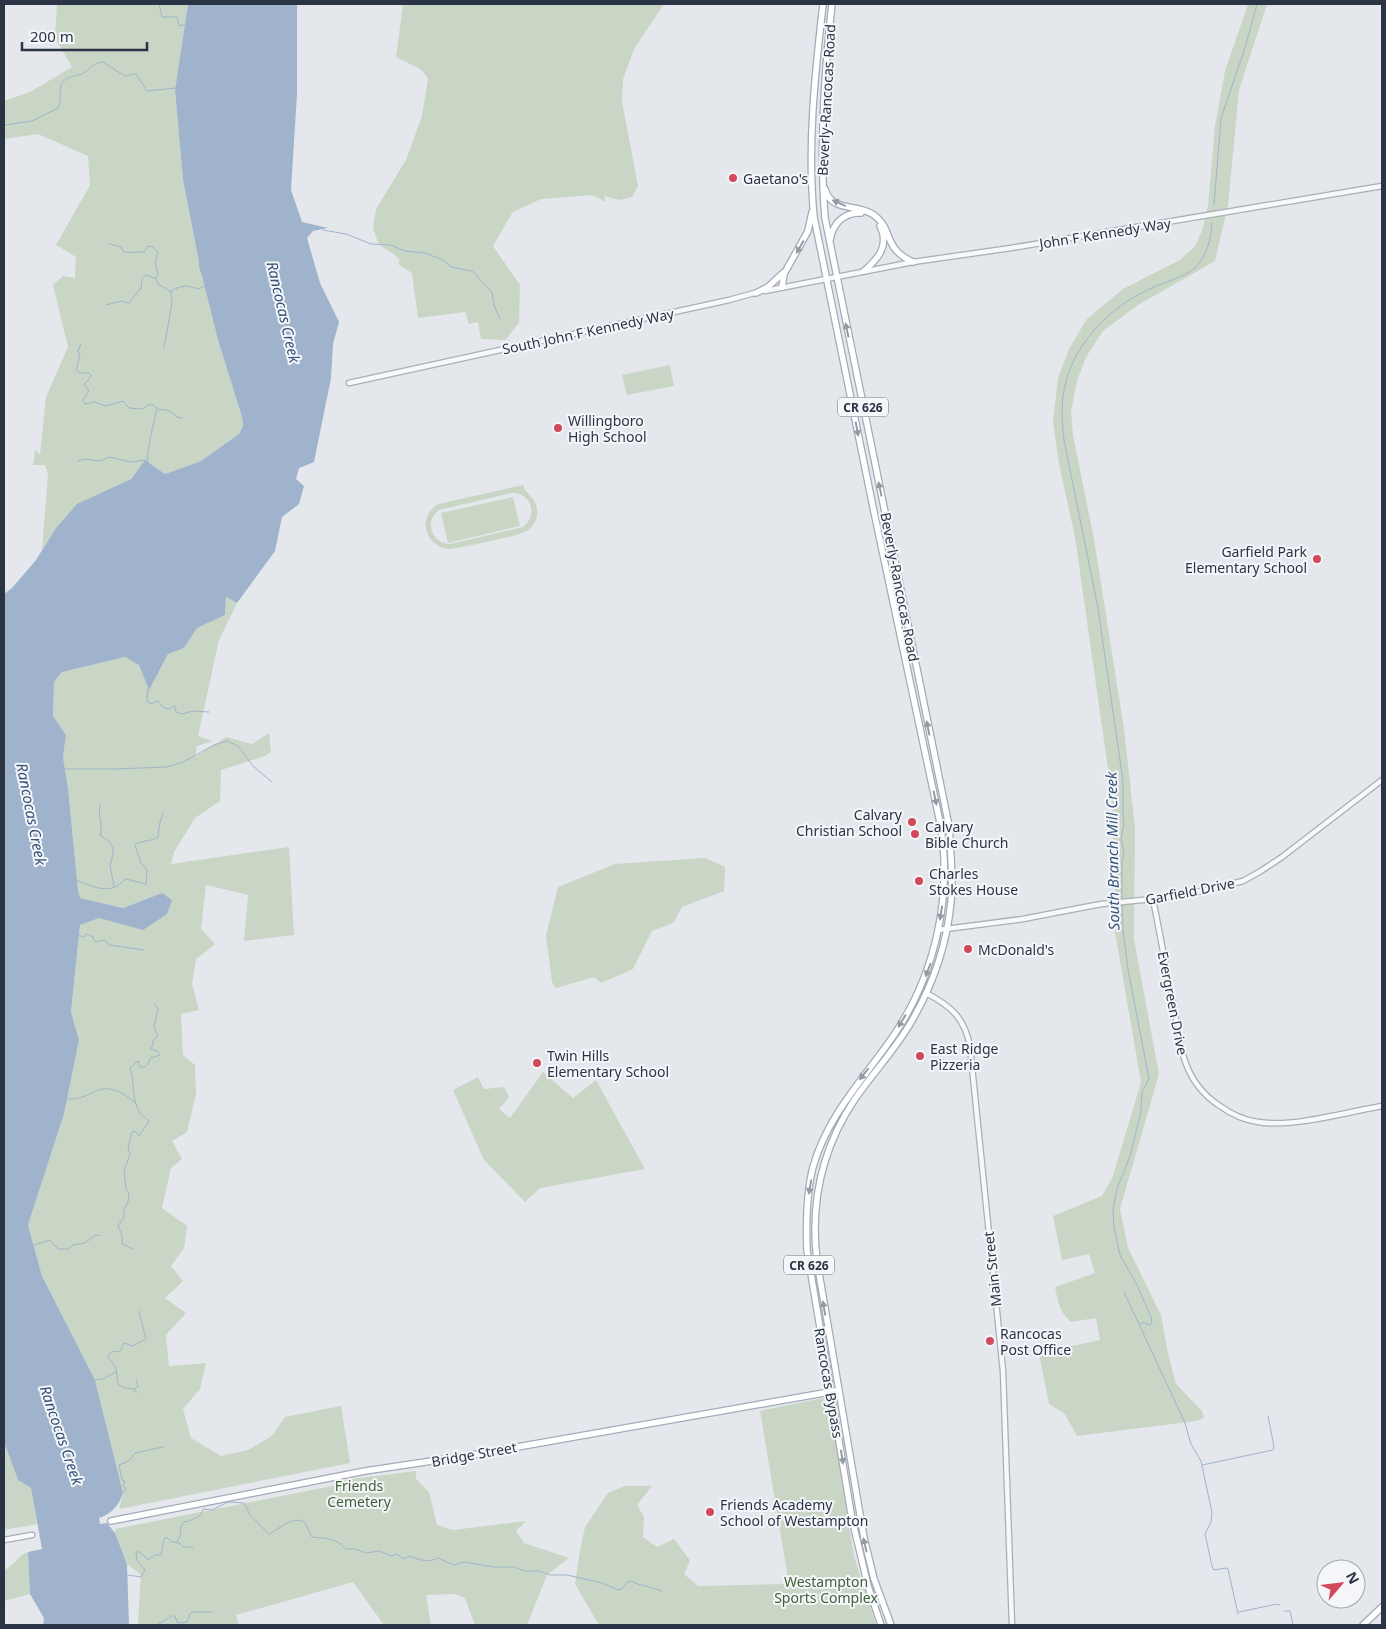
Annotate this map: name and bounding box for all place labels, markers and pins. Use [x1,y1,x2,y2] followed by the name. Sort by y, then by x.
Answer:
[743,169,809,188] place label: Gaetano's
[727,172,739,184] marker: Gaetano's
[568,411,647,446] place label: Willingboro High School
[552,422,564,434] marker: Willingboro High School
[1185,542,1308,577] place label: Garfield Park Elementary School
[1311,553,1323,565] marker: Garfield Park Elementary School
[796,805,903,840] place label: Calvary Christian School
[906,816,918,828] marker: Calvary Christian School
[925,817,1009,852] place label: Calvary Bible Church
[909,828,921,840] marker: Calvary Bible Church
[929,864,1018,899] place label: Charles Stokes House
[913,875,925,887] marker: Charles Stokes House
[978,940,1055,959] place label: McDonald's
[962,943,974,955] marker: McDonald's
[930,1039,999,1074] place label: East Ridge Pizzeria
[547,1046,669,1081] place label: Twin Hills Elementary School
[914,1050,926,1062] marker: East Ridge Pizzeria
[531,1057,543,1069] marker: Twin Hills Elementary School
[1000,1324,1071,1359] place label: Rancocas Post Office
[984,1335,996,1347] marker: Rancocas Post Office
[720,1495,868,1530] place label: Friends Academy School of Westampton
[704,1506,716,1518] marker: Friends Academy School of Westampton

